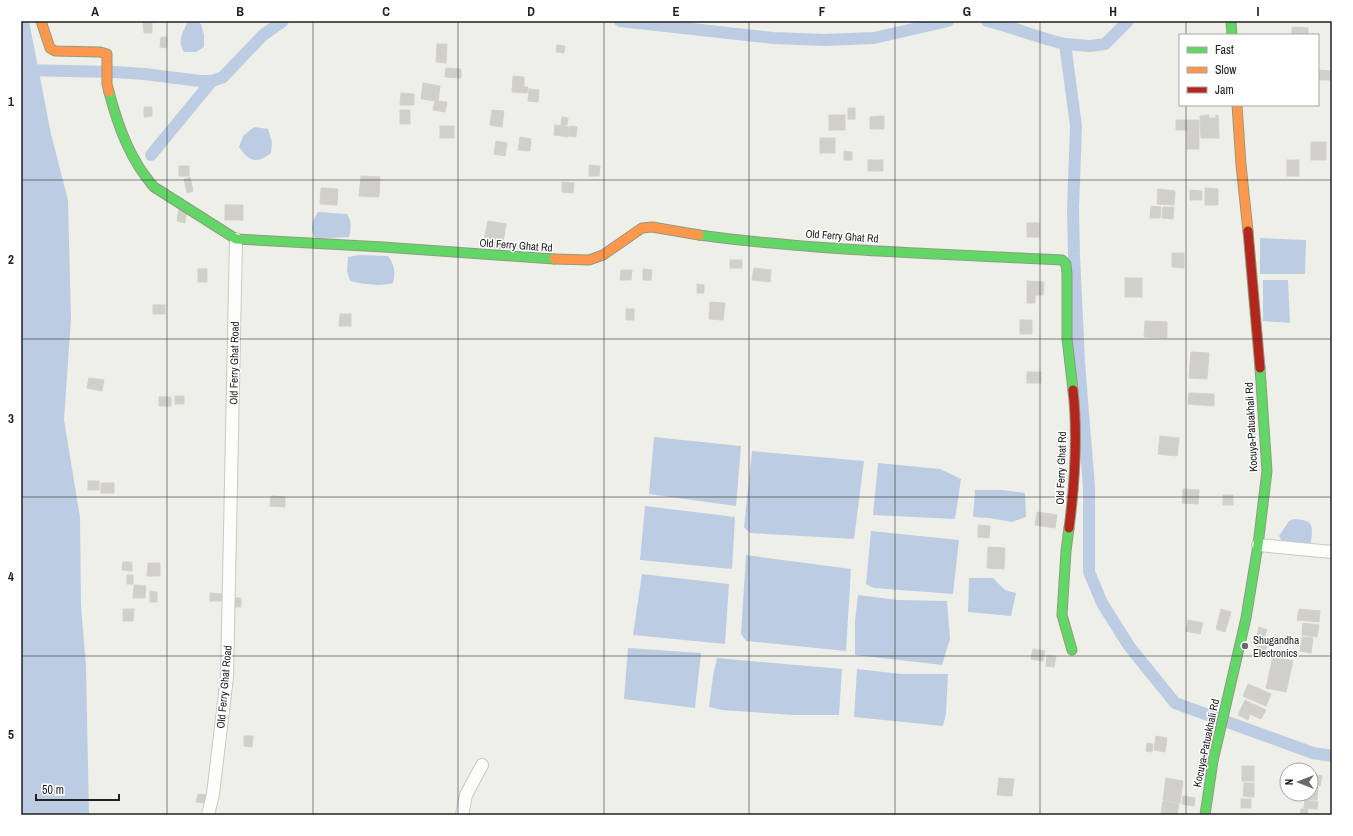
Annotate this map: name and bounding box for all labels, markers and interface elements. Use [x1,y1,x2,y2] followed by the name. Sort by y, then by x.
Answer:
[91,3,99,20] text: A
[236,3,244,20] text: B
[382,3,390,20] text: C
[527,3,535,20] text: D
[672,3,680,20] text: E
[819,3,826,20] text: F
[963,3,971,20] text: G
[1109,3,1117,20] text: H
[1257,3,1260,20] text: I
[1179,34,1319,106] legend
[1215,42,1234,58] text: Fast
[1215,62,1237,78] text: Slow
[1215,82,1234,98] text: Jam
[8,93,14,110] text: 1
[805,226,879,246] street label: Old Ferry Ghat Rd
[479,235,553,255] street label: Old Ferry Ghat Rd
[8,251,14,268] text: 2
[226,321,242,405] street label: Old Ferry Ghat Road
[1242,382,1260,472] street label: Kocuya-Patuakhali Rd
[8,410,14,427] text: 3
[1053,431,1069,505] street label: Old Ferry Ghat Rd
[8,568,14,585] text: 4
[1253,633,1299,660] place label: Shugandha Electronics
[1240,641,1250,651] marker: Shugandha Electronics
[213,645,235,729] street label: Old Ferry Ghat Road
[1190,698,1222,788] street label: Kocuya-Patuakhali Rd
[8,726,14,743] text: 5
[1279,762,1319,802] north arrow
[36,776,119,802] scale bar
[1282,779,1296,785] text: N
[42,782,64,798] text: 50 m

